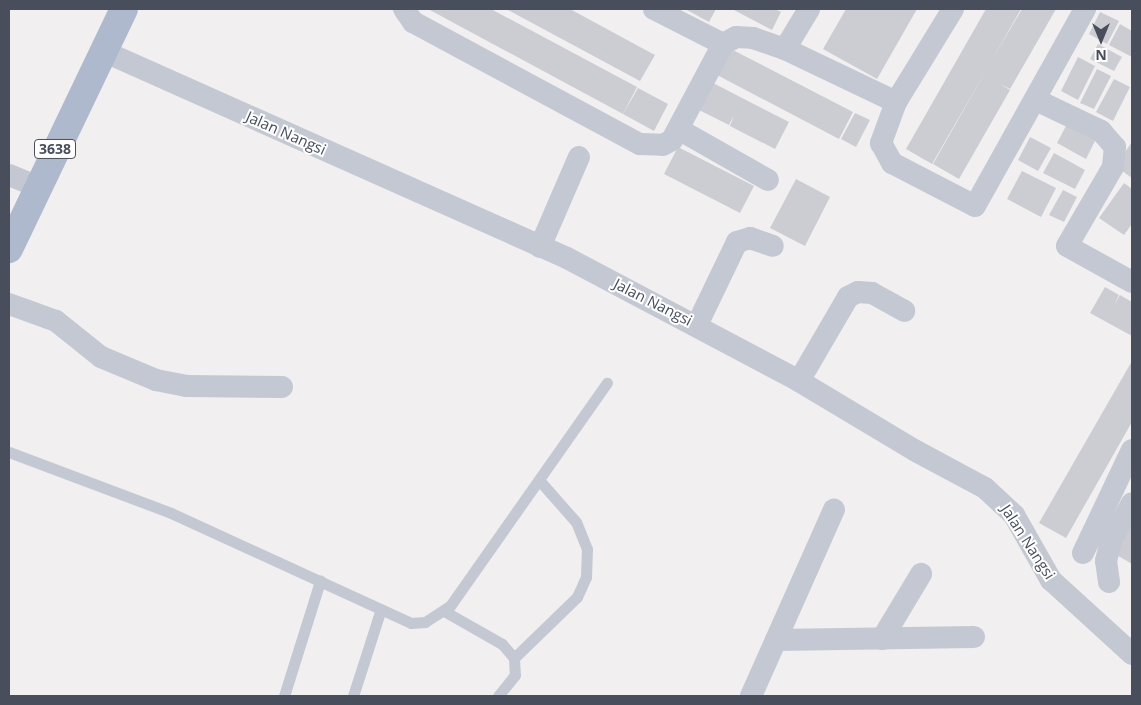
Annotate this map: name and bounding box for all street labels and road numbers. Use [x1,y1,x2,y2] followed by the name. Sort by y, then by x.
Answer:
[243,107,329,159] street label: Jalan Nangsi
[34,138,76,160] road number: 3638
[611,275,695,329] street label: Jalan Nangsi
[997,501,1059,583] street label: Jalan Nangsi

